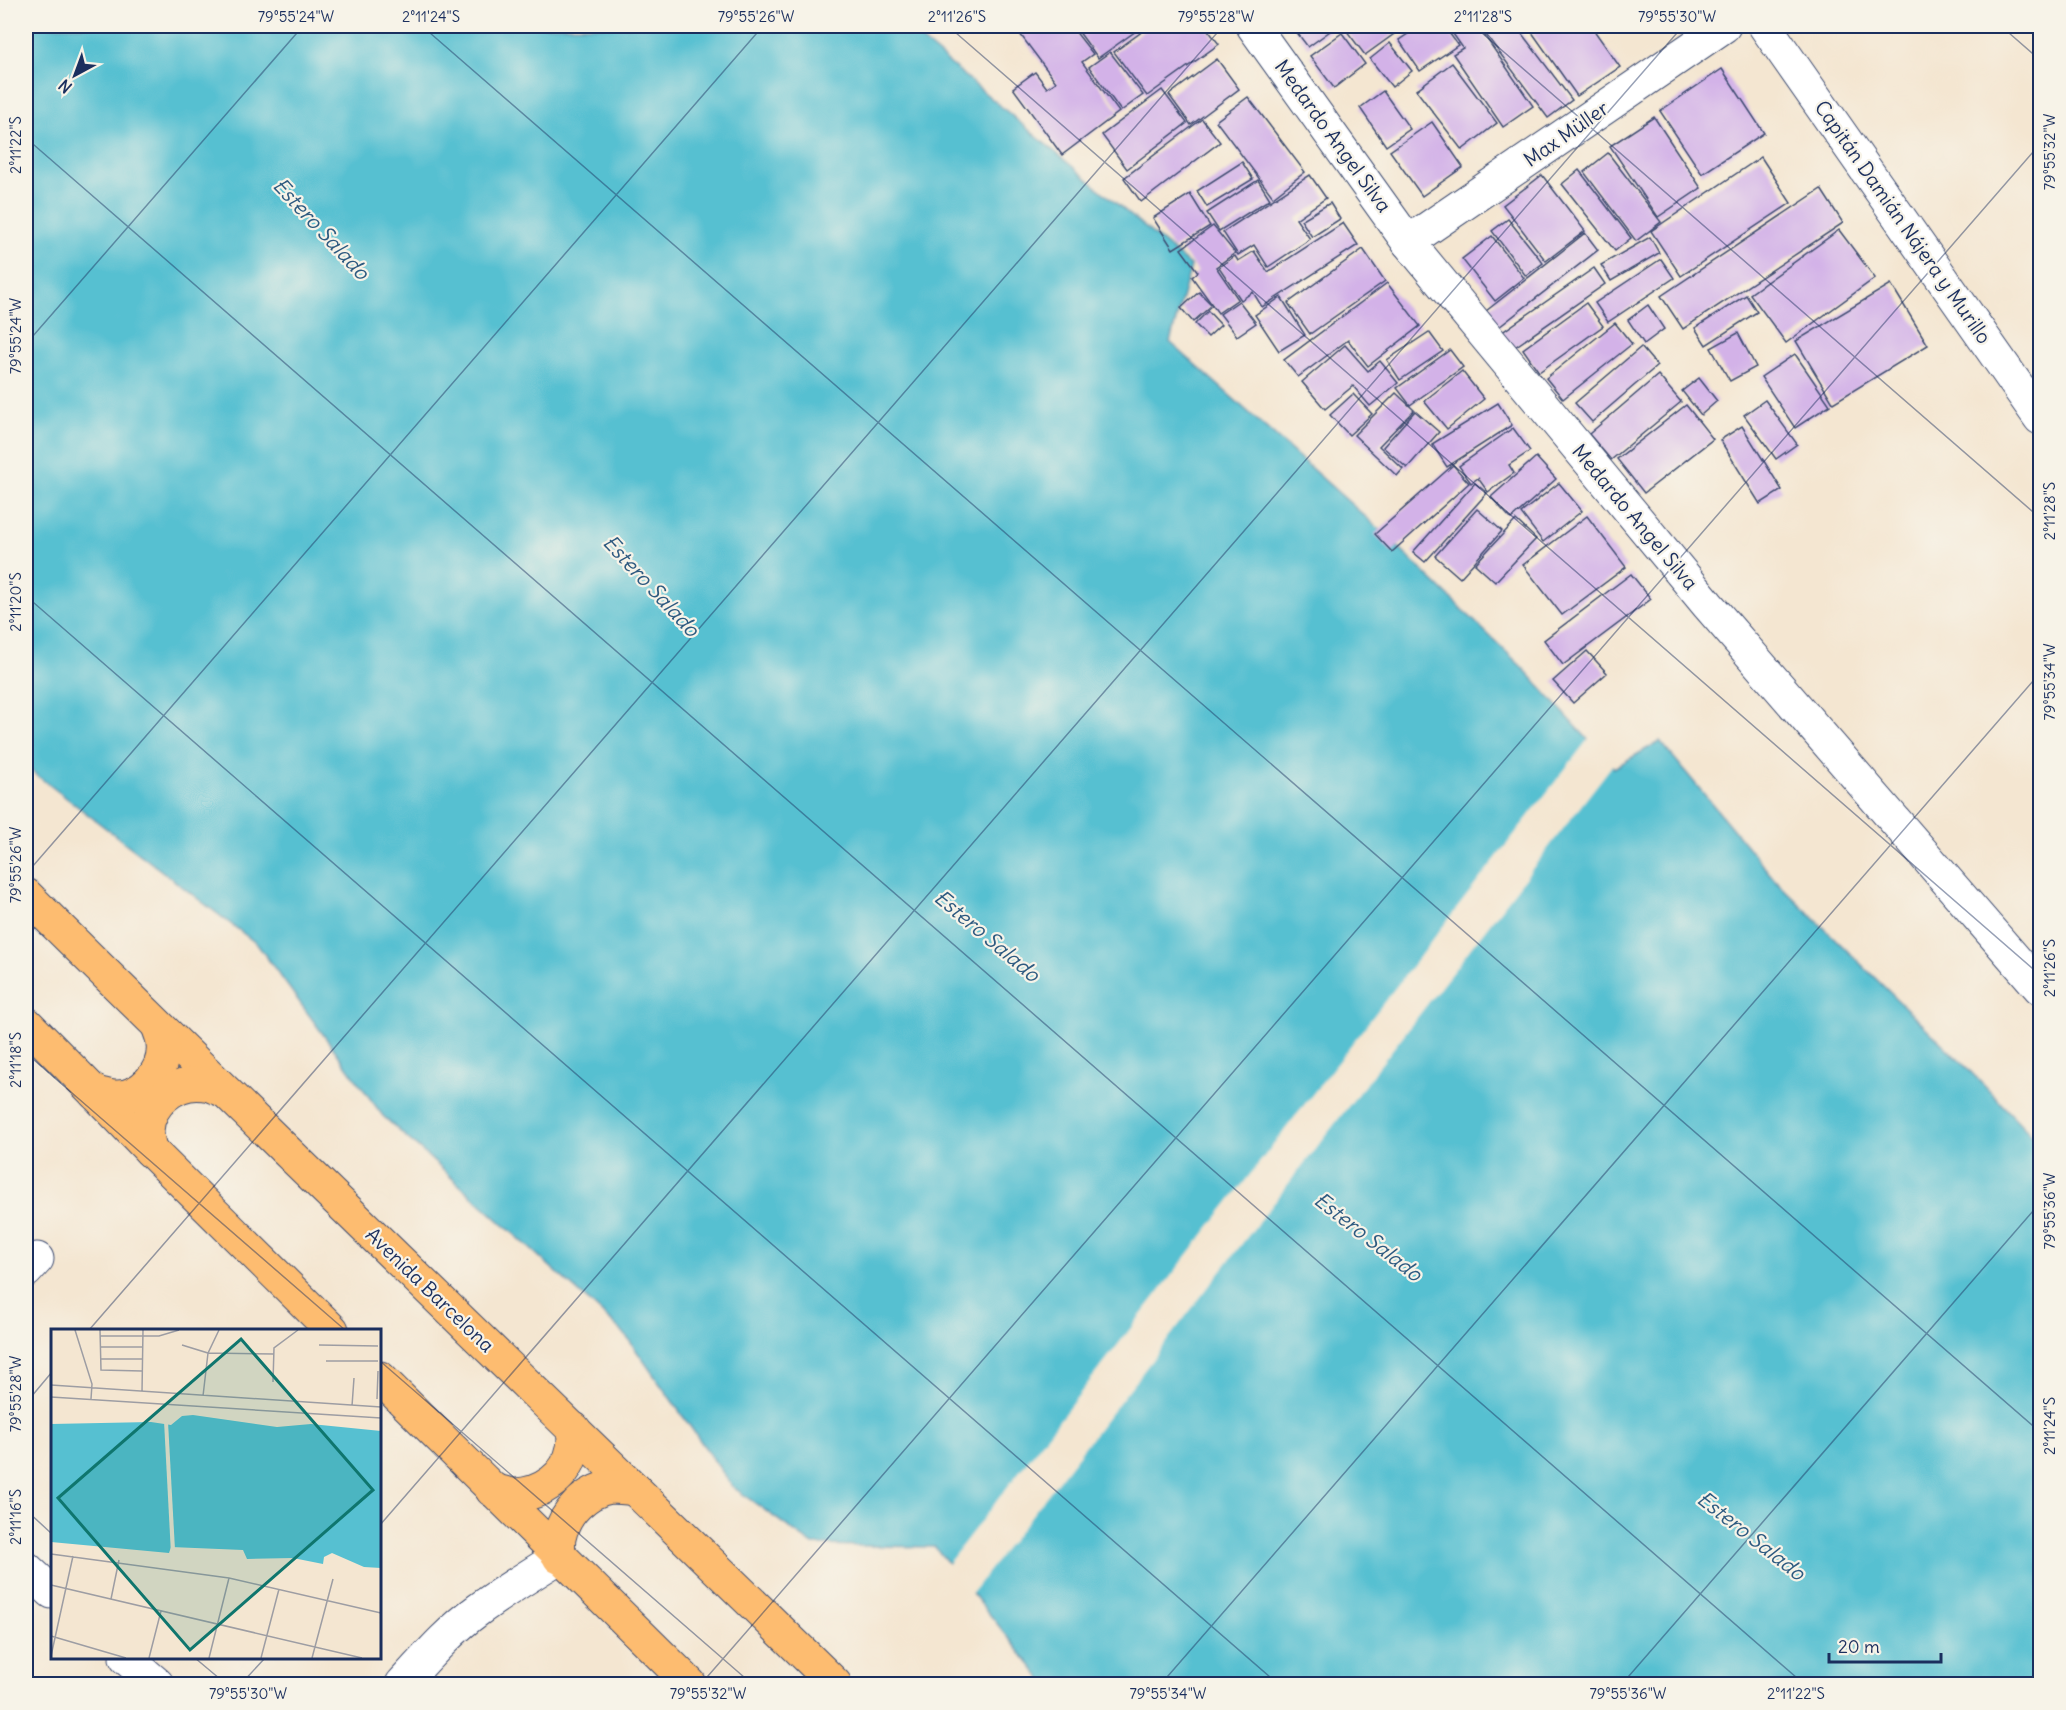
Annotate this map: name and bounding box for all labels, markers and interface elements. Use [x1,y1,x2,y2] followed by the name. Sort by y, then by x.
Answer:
[258,7,335,26] text: 79°55'24"W
[402,7,460,26] text: 2°11'24"S
[718,7,795,26] text: 79°55'26"W
[928,7,986,26] text: 2°11'26"S
[1178,7,1255,26] text: 79°55'28"W
[1454,7,1512,26] text: 2°11'28"S
[1638,7,1716,26] text: 79°55'30"W
[45,45,105,105] north arrow
[1270,55,1397,217] street label: Medardo Angel Silva
[54,75,76,97] text: N
[1518,95,1613,172] street label: Max Müller
[1810,95,1997,348] street label: Capitán Damián Nájera y Murillo
[2040,113,2059,190] text: 79°55'32"W
[6,116,25,174] text: 2°11'22"S
[267,172,376,286] water label: Estero Salado
[6,297,25,374] text: 79°55'24"W
[1567,439,1704,595] street label: Medardo Angel Silva
[2040,482,2059,540] text: 2°11'28"S
[597,529,706,643] water label: Estero Salado
[6,572,25,632] text: 2°11'20"S
[2040,643,2059,721] text: 79°55'34"W
[6,826,25,903] text: 79°55'26"W
[929,884,1047,988] water label: Estero Salado
[2040,939,2059,997] text: 2°11'26"S
[6,1032,25,1088] text: 2°11'18"S
[2040,1172,2059,1250] text: 79°55'36"W
[1309,1186,1429,1288] water label: Estero Salado
[361,1222,500,1357] street label: Avenida Barcelona
[51,1329,381,1659] inset map
[6,1355,25,1432] text: 79°55'28"W
[2040,1397,2059,1455] text: 2°11'24"S
[1692,1485,1812,1587] water label: Estero Salado
[6,1489,25,1545] text: 2°11'16"S
[1829,1626,1942,1664] scale bar
[1838,1635,1880,1658] text: 20 m
[209,1684,287,1703] text: 79°55'30"W
[670,1684,747,1703] text: 79°55'32"W
[1129,1684,1207,1703] text: 79°55'34"W
[1589,1684,1667,1703] text: 79°55'36"W
[1767,1684,1825,1703] text: 2°11'22"S

